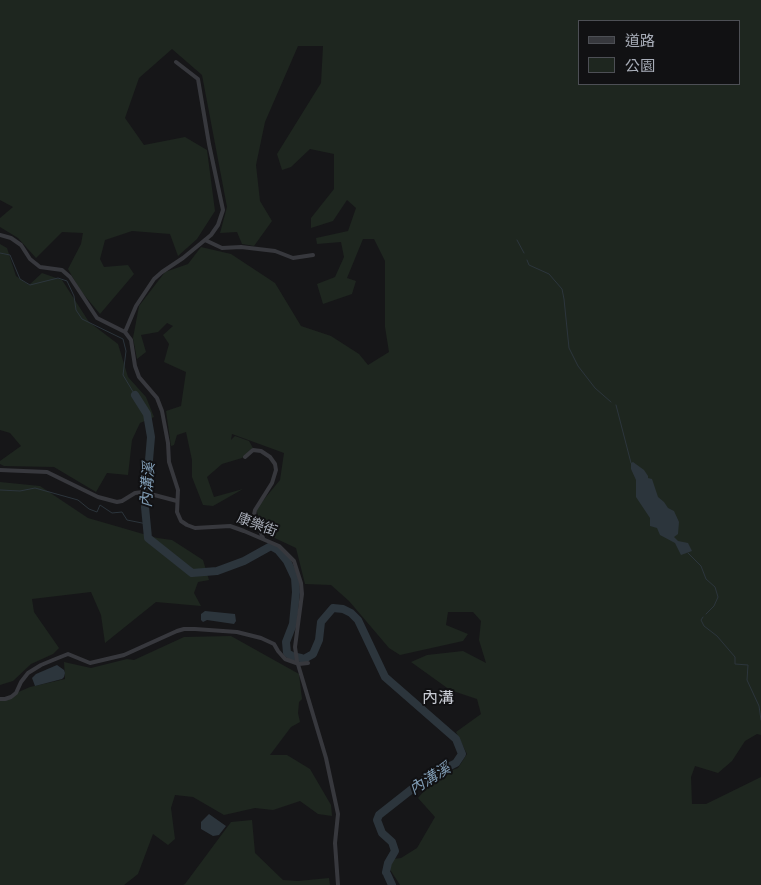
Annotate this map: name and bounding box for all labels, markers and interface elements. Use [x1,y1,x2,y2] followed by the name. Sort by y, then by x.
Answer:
[578,20,741,85] legend
[625,32,655,50] text: 道路
[625,57,655,75] text: 公園
[137,462,159,508] water label: 內溝溪
[234,510,280,540] street label: 康樂街
[422,688,454,708] district label: 內溝
[406,759,454,799] water label: 內溝溪

